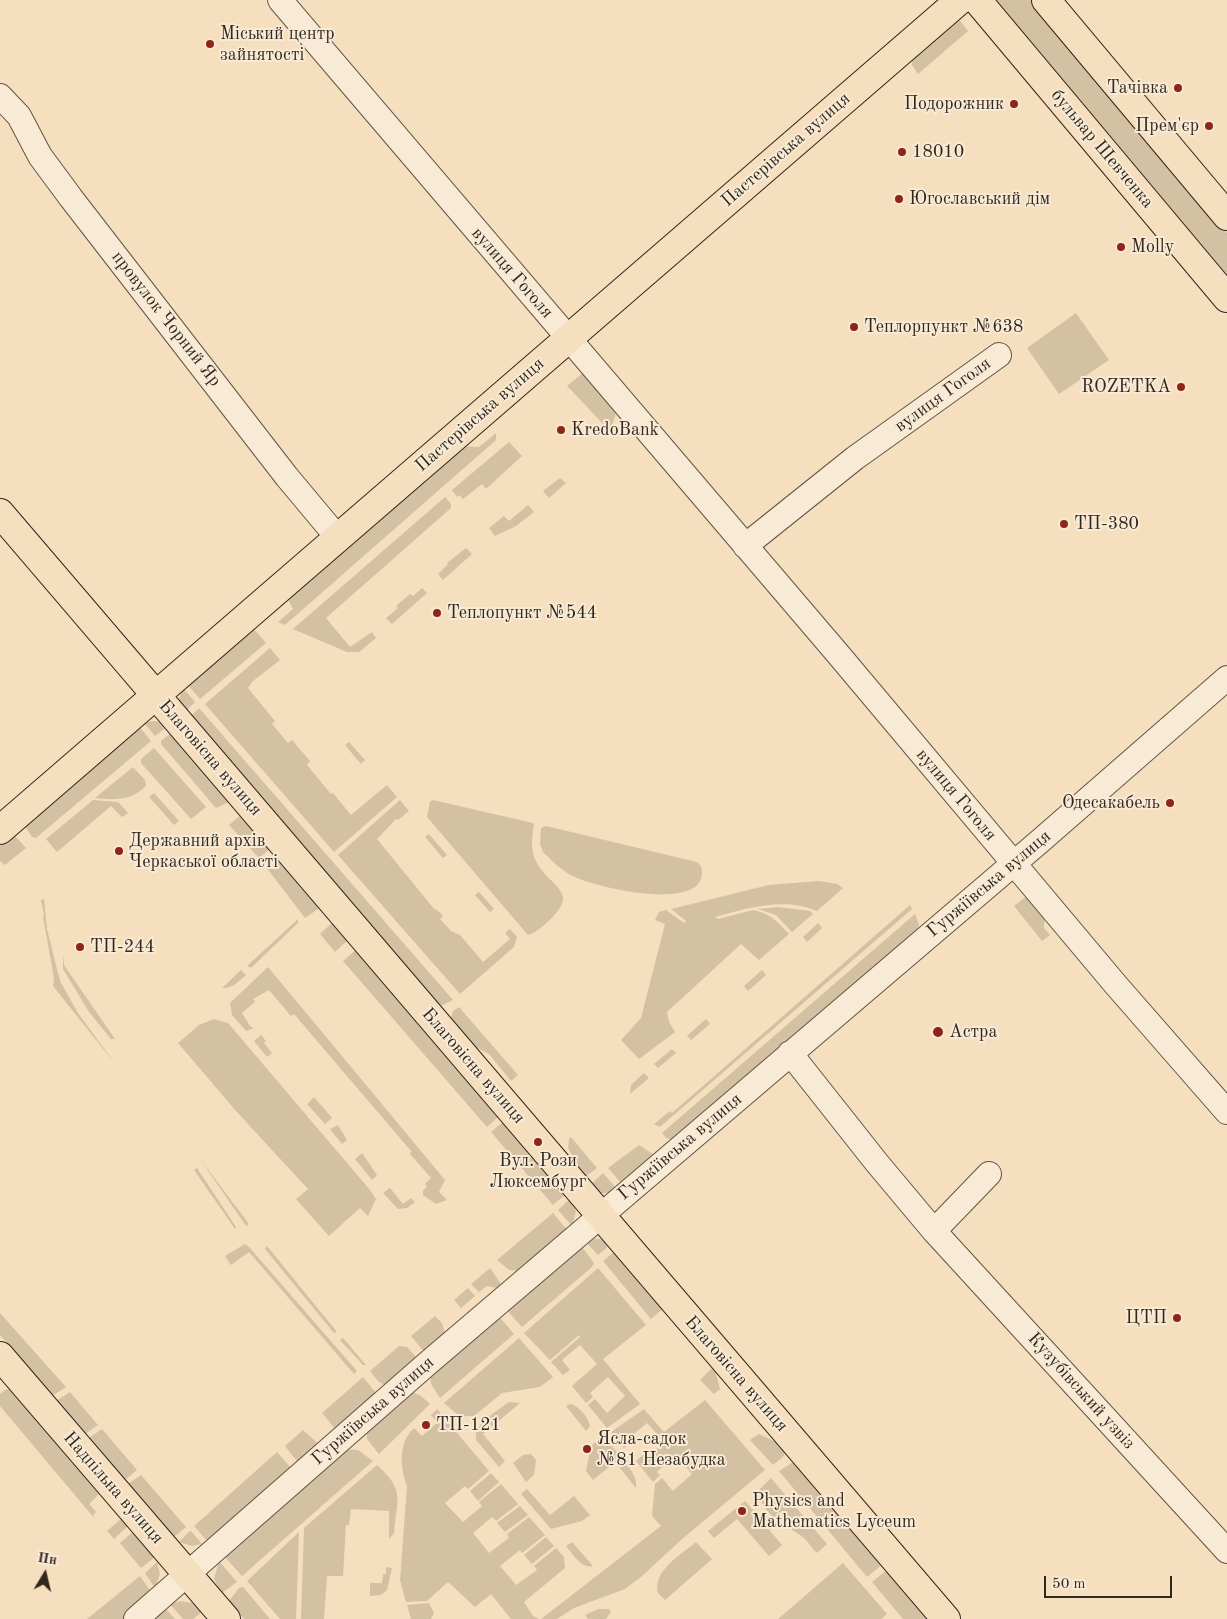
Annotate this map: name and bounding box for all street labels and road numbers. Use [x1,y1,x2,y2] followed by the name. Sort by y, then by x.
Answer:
[1046,85,1158,213] street label: бульвар Шевченка
[717,88,855,212] street label: Пастерівська вулиця
[467,223,557,323] street label: вулиця Гоголя
[106,247,226,391] street label: провулок Чорний Яр
[411,353,549,477] street label: Пастерівська вулиця
[891,353,995,437] street label: вулиця Гоголя
[154,696,266,820] street label: Благовісна вулиця
[911,744,1001,846] street label: вулиця Гоголя
[923,826,1055,942] street label: Гуржіївська вулиця
[417,1004,529,1128] street label: Благовісна вулиця
[614,1089,746,1205] street label: Гуржіївська вулиця
[680,1312,792,1436] street label: Благовісна вулиця
[1023,1328,1139,1454] street label: Кузубівський узвіз
[307,1352,439,1470] street label: Гуржіївська вулиця
[58,1427,168,1549] street label: Надпільна вулиця

